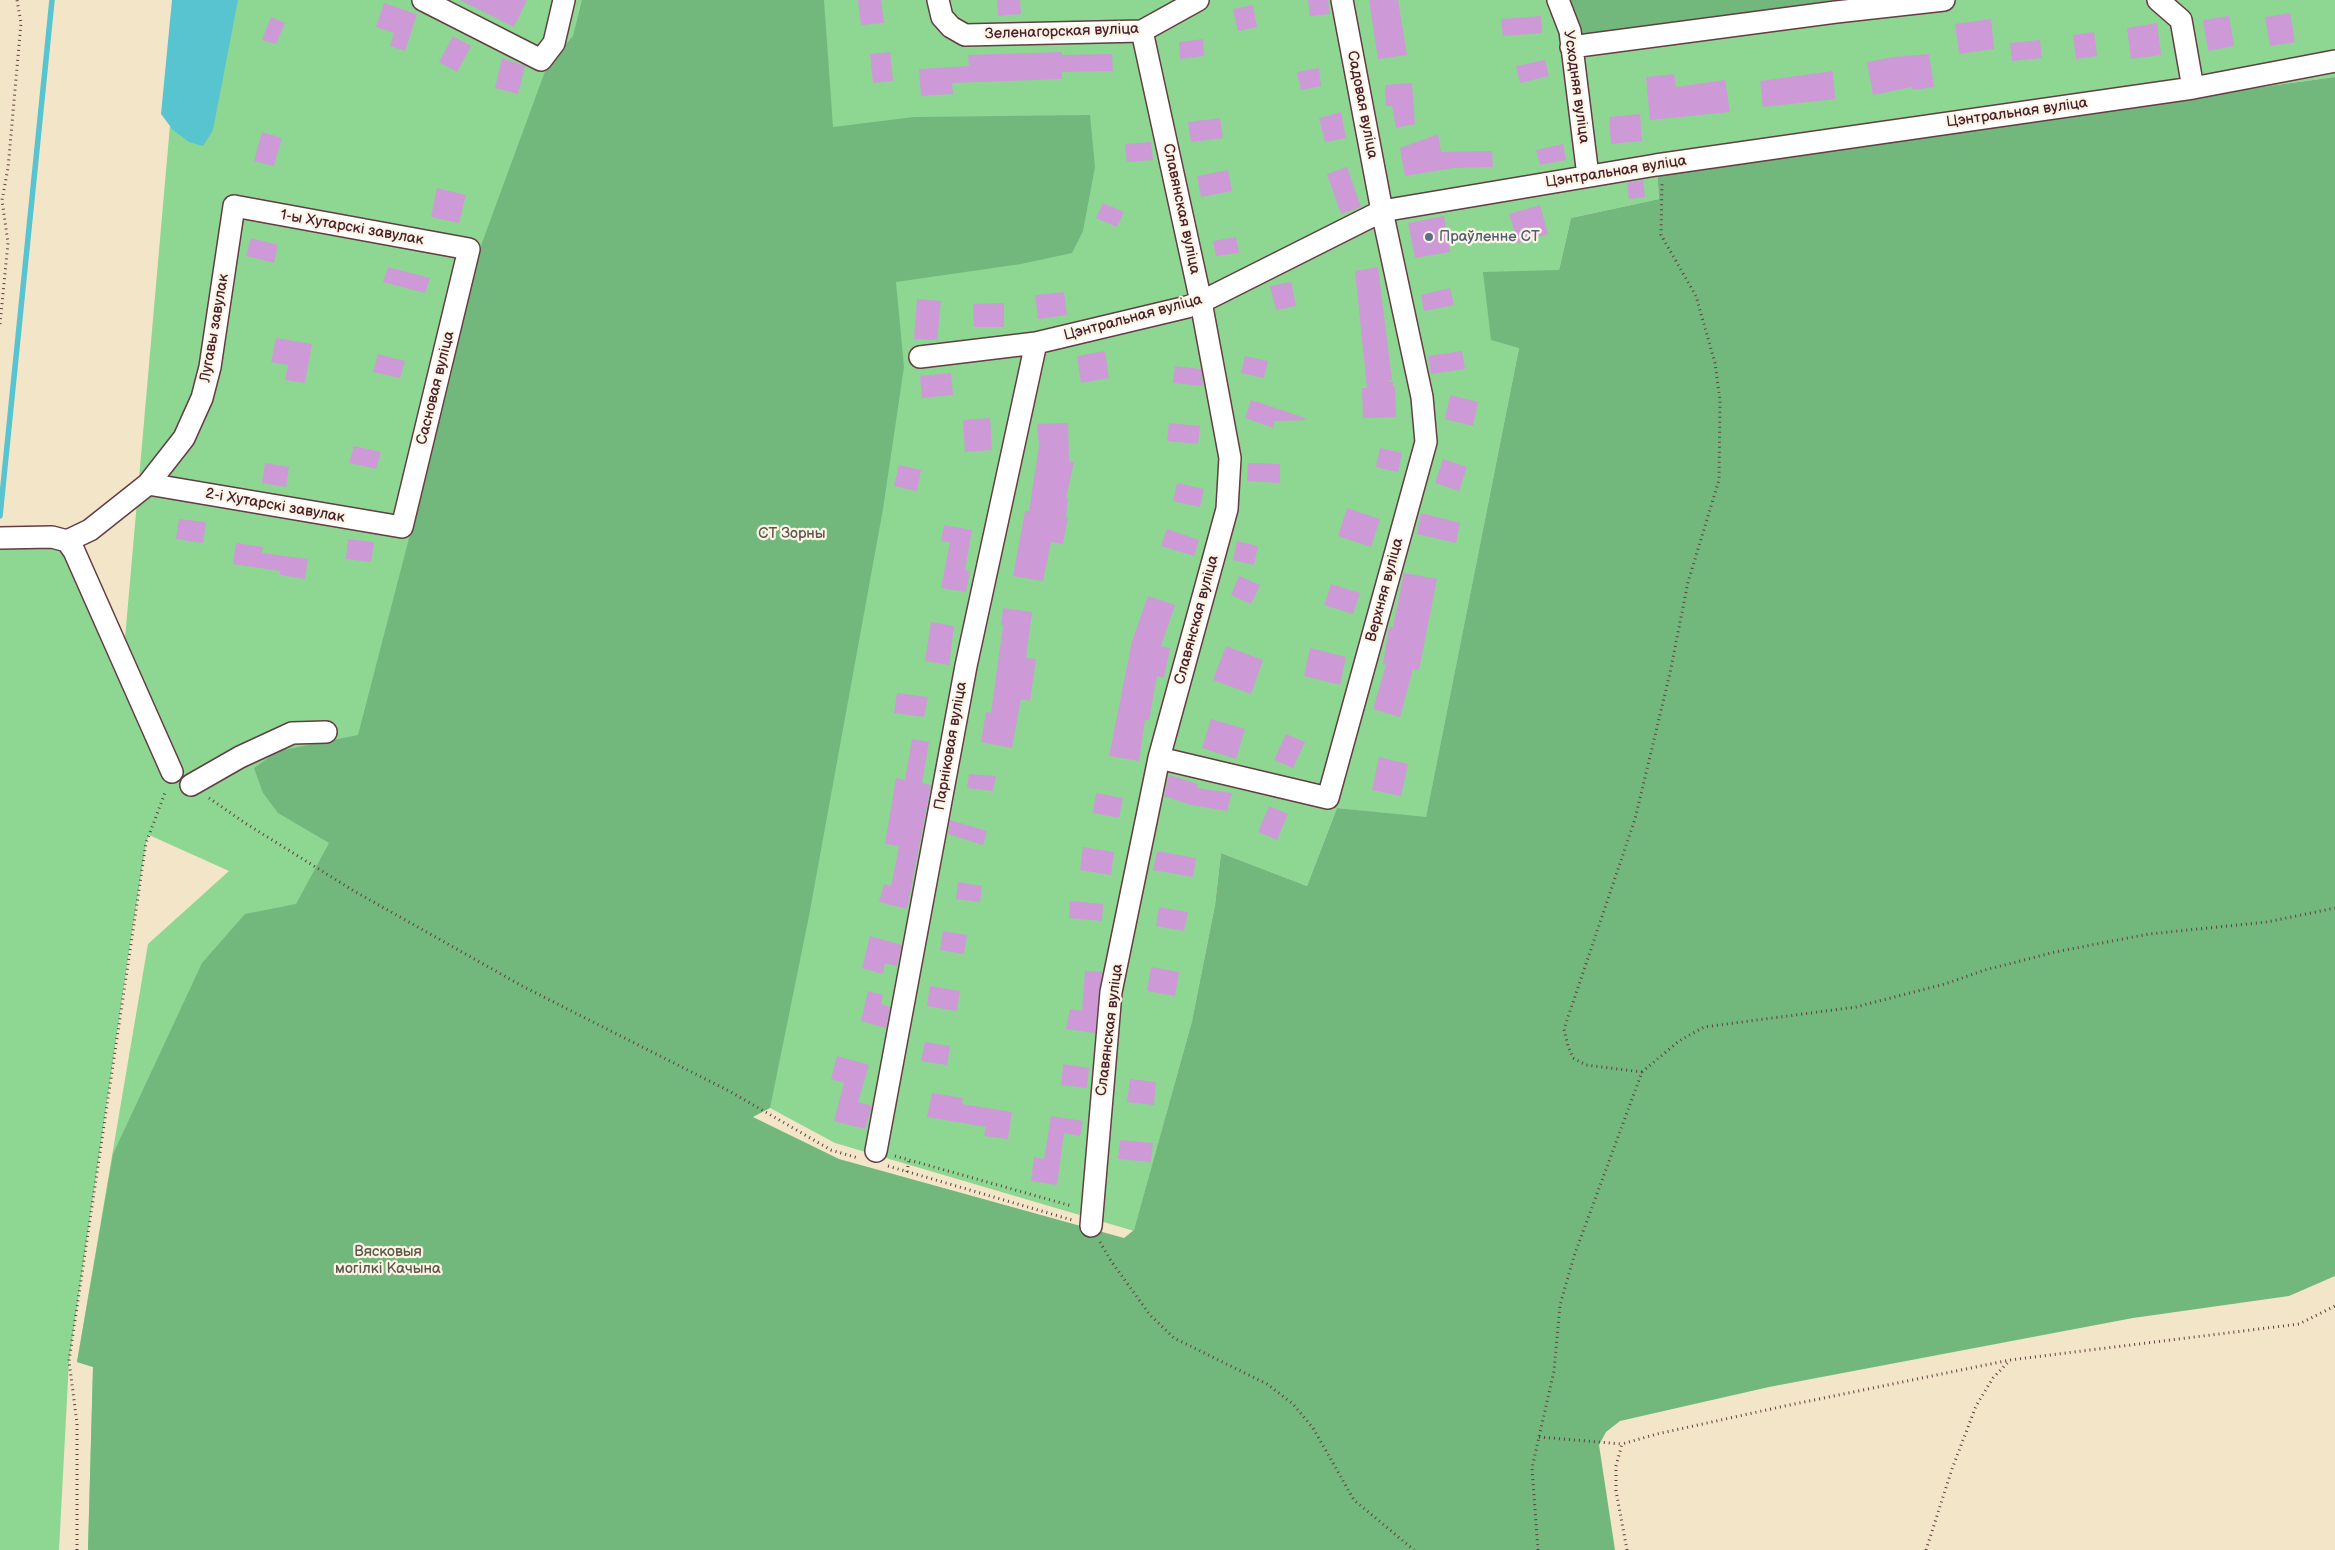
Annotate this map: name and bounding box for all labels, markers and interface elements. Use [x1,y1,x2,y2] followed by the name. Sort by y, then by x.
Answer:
[985,20,1139,44] street label: Зеленагорская вуліца
[1559,29,1593,145] street label: Усходняя вуліца
[1343,49,1381,161] street label: Садовая вуліца
[1945,94,2089,132] street label: Цэнтральная вуліца
[1158,142,1204,276] street label: Славянская вуліца
[1544,152,1688,192] street label: Цэнтральная вуліца
[279,207,425,249] street label: 1-ы Хутарскі завулак
[1439,228,1540,246] place label: Праўленне СТ
[1423,231,1435,243] marker: Праўленне СТ
[197,272,233,384] street label: Лугавы завулак
[1062,291,1204,345] street label: Цэнтральная вуліца
[413,329,459,447] street label: Сасновая вуліца
[204,485,346,527] street label: 2-і Хутарскі завулак
[758,525,826,543] park label: СТ Зорны
[1362,536,1408,644] street label: Верхняя вуліца
[1171,553,1223,687] street label: Славянская вуліца
[931,680,971,812] street label: Парніковая вуліца
[1093,963,1127,1097] street label: Славянская вуліца
[335,1243,441,1278] park label: Вясковыя могілкі Качына

